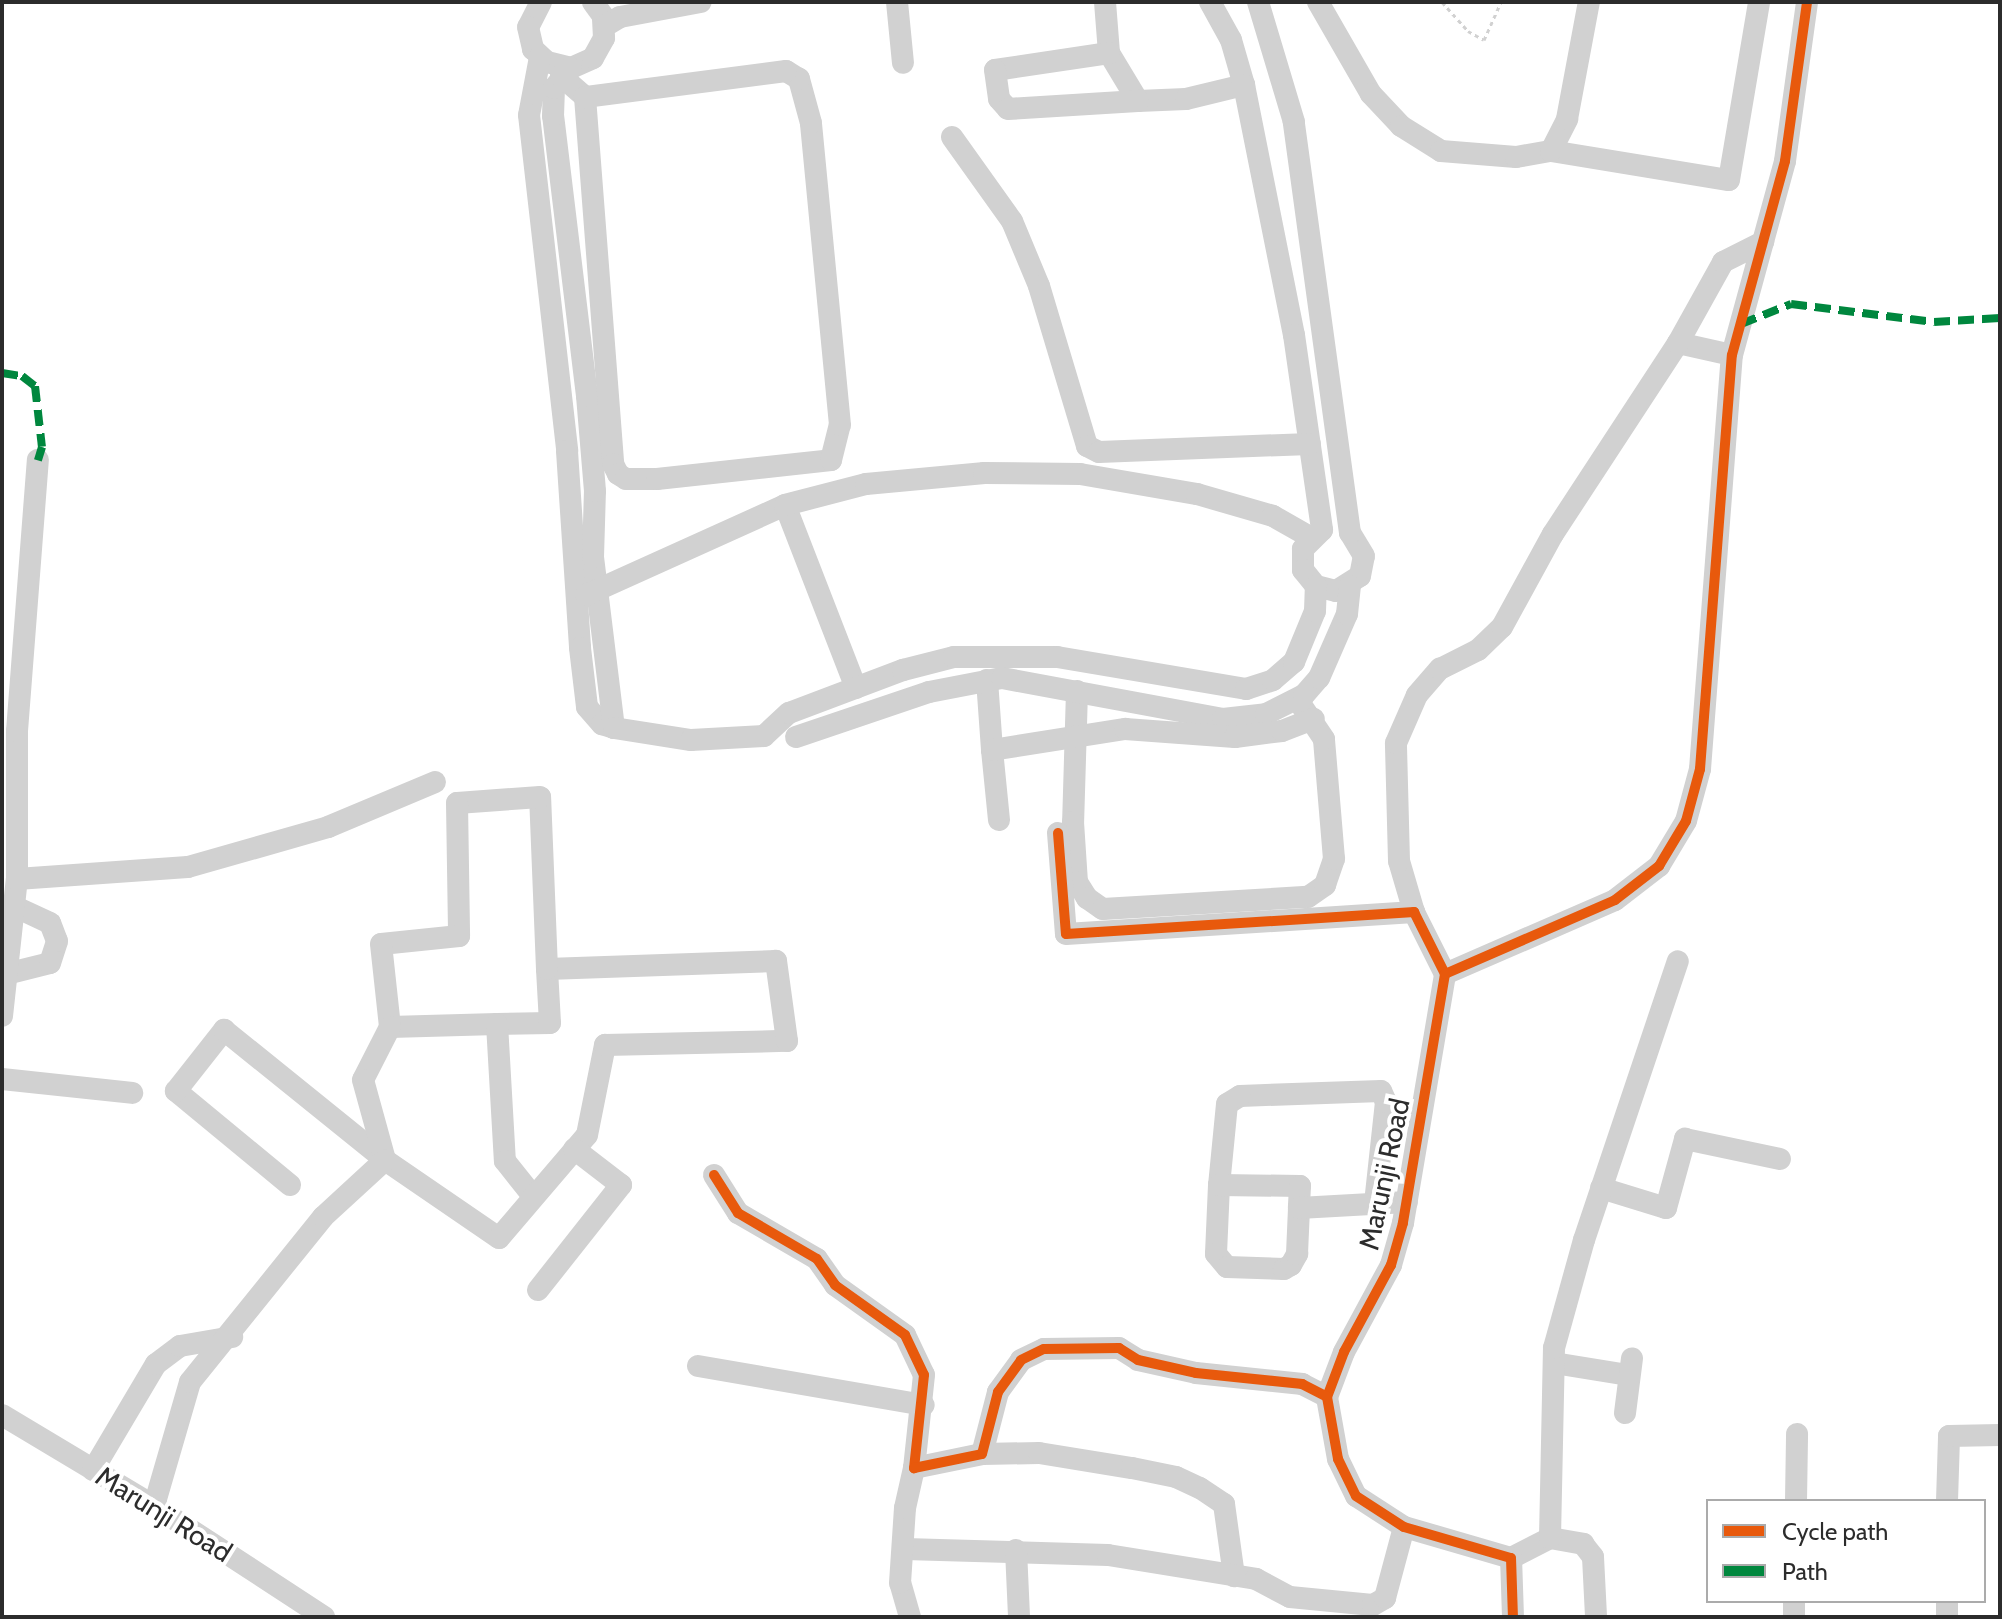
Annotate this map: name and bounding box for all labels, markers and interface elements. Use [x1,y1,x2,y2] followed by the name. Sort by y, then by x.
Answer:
[1352,1095,1416,1253] street label: Marunji Road
[90,1459,238,1569] street label: Marunji Road
[1706,1499,1986,1603] legend
[1782,1517,1888,1546] text: Cycle path
[1782,1557,1828,1586] text: Path

